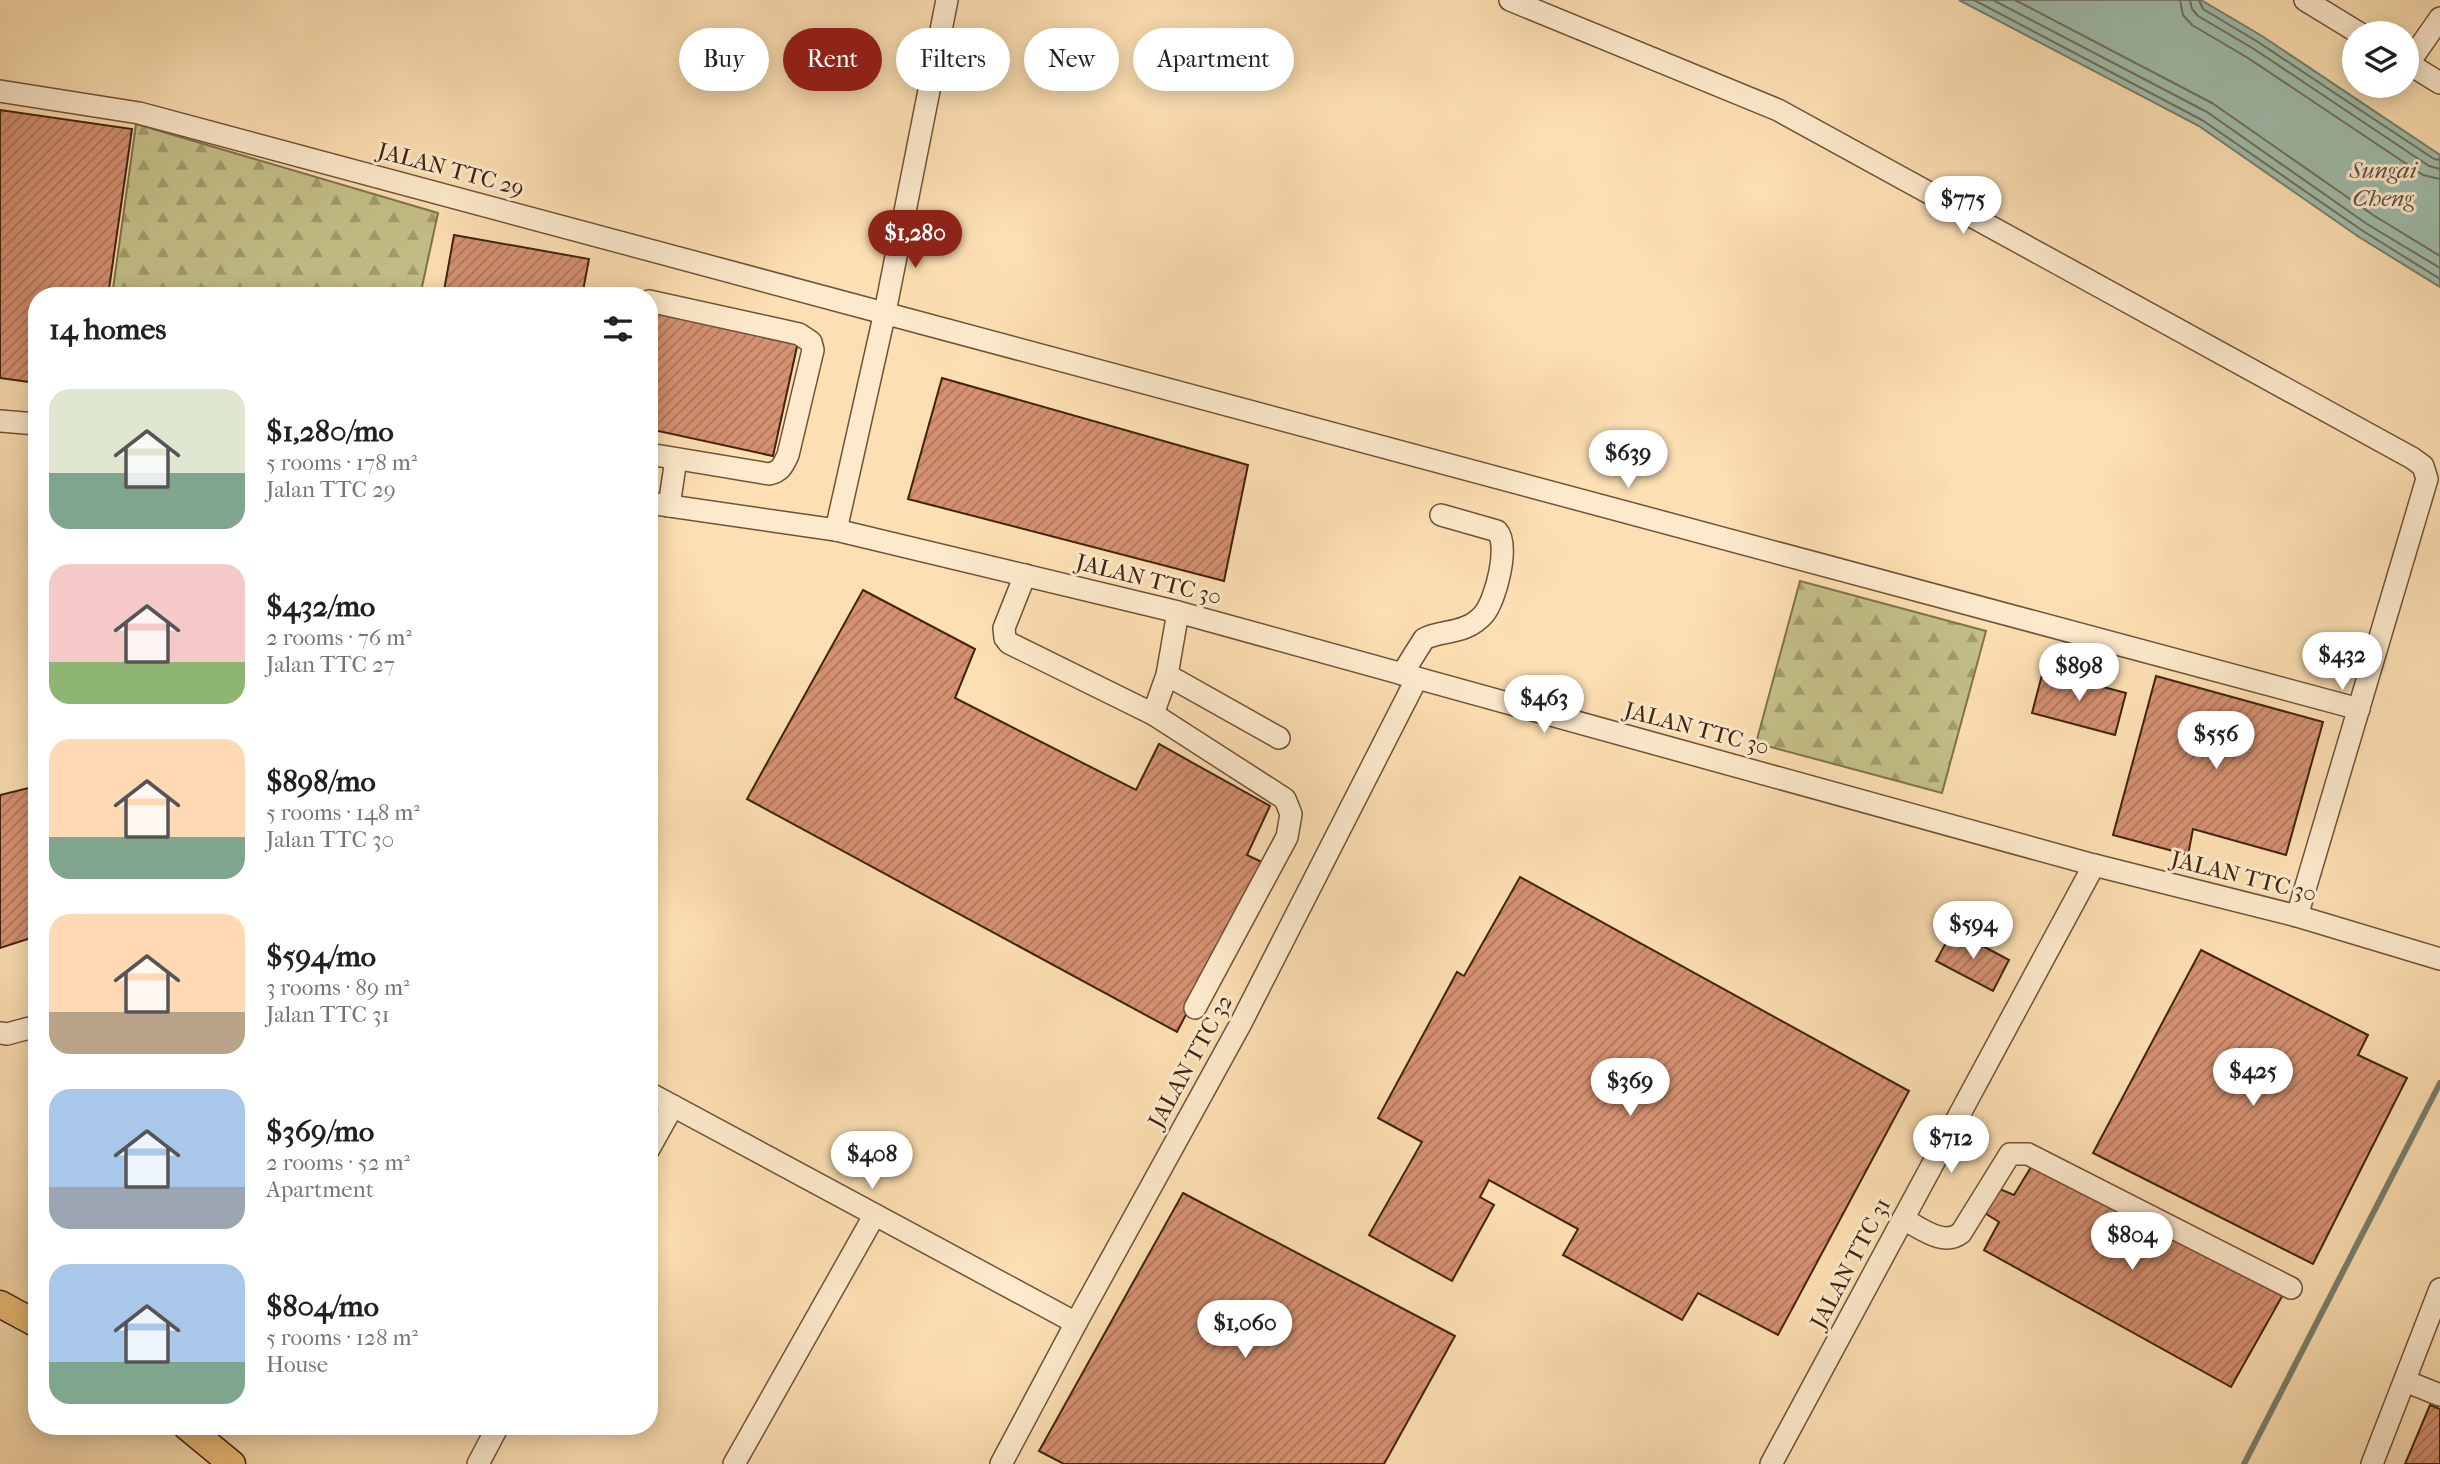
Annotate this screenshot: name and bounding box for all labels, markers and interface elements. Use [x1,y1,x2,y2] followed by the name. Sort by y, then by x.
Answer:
[2342,21,2419,98] map controls
[2342,21,2419,98] button: layers
[679,28,769,91] chip: Buy
[783,28,882,91] chip: Rent
[896,28,1010,91] chip: Filters
[1024,28,1119,91] chip: New
[1133,28,1294,91] chip: Apartment
[373,136,527,202] street label: JALAN TTC 29
[2348,156,2419,212] water label: Sungai Cheng
[1922,176,2004,236] pin: $775
[1941,185,1985,212] text: $775
[858,210,972,270] pin: $1,280
[884,219,946,246] text: $1,280
[599,310,637,348] icon: filters
[49,312,166,347] text: 14 homes
[266,414,394,449] text: $1,280/mo
[105,417,189,501] icon: home
[1587,430,1669,490] pin: $639
[1605,439,1651,466] text: $639
[266,449,417,476] text: 5 rooms · 178 m²
[266,476,396,503] text: Jalan TTC 29
[1071,548,1224,611] street label: JALAN TTC 30
[266,589,375,624] text: $432/mo
[105,592,189,676] icon: home
[266,624,412,651] text: 2 rooms · 76 m²
[2301,632,2383,692] pin: $432
[2318,641,2366,668] text: $432
[2038,644,2120,703] pin: $898
[266,651,395,678] text: Jalan TTC 27
[2055,652,2103,679] text: $898
[1503,676,1585,735] pin: $463
[1520,684,1568,711] text: $463
[1620,696,1772,761] street label: JALAN TTC 30
[2175,712,2257,771] pin: $556
[2194,720,2238,747] text: $556
[266,764,376,799] text: $898/mo
[105,767,189,851] icon: home
[266,799,420,826] text: 5 rooms · 148 m²
[266,826,394,853] text: Jalan TTC 30
[2166,845,2319,908] street label: JALAN TTC 30
[1932,902,2014,961] pin: $594
[1949,910,1997,937] text: $594
[266,939,376,974] text: $594/mo
[105,942,189,1026] icon: home
[266,974,410,1001] text: 3 rooms · 89 m²
[1142,990,1238,1134] street label: JALAN TTC 32
[266,1001,390,1028] text: Jalan TTC 31
[2212,1048,2294,1108] pin: $425
[2229,1057,2277,1084] text: $425
[1589,1058,1671,1118] pin: $369
[1607,1067,1653,1094] text: $369
[266,1114,374,1149] text: $369/mo
[1910,1116,1992,1175] pin: $712
[105,1117,189,1201] icon: home
[1929,1124,1973,1151] text: $712
[831,1132,913,1191] pin: $408
[847,1140,897,1167] text: $408
[266,1149,410,1176] text: 2 rooms · 52 m²
[266,1176,374,1203] text: Apartment
[1804,1193,1896,1335] street label: JALAN TTC 31
[2091,1212,2173,1272] pin: $804
[2107,1221,2157,1248] text: $804
[266,1289,379,1324] text: $804/mo
[105,1292,189,1376] icon: home
[1188,1300,1302,1360] pin: $1,060
[1213,1309,1277,1336] text: $1,060
[266,1324,418,1351] text: 5 rooms · 128 m²
[266,1351,328,1378] text: House

